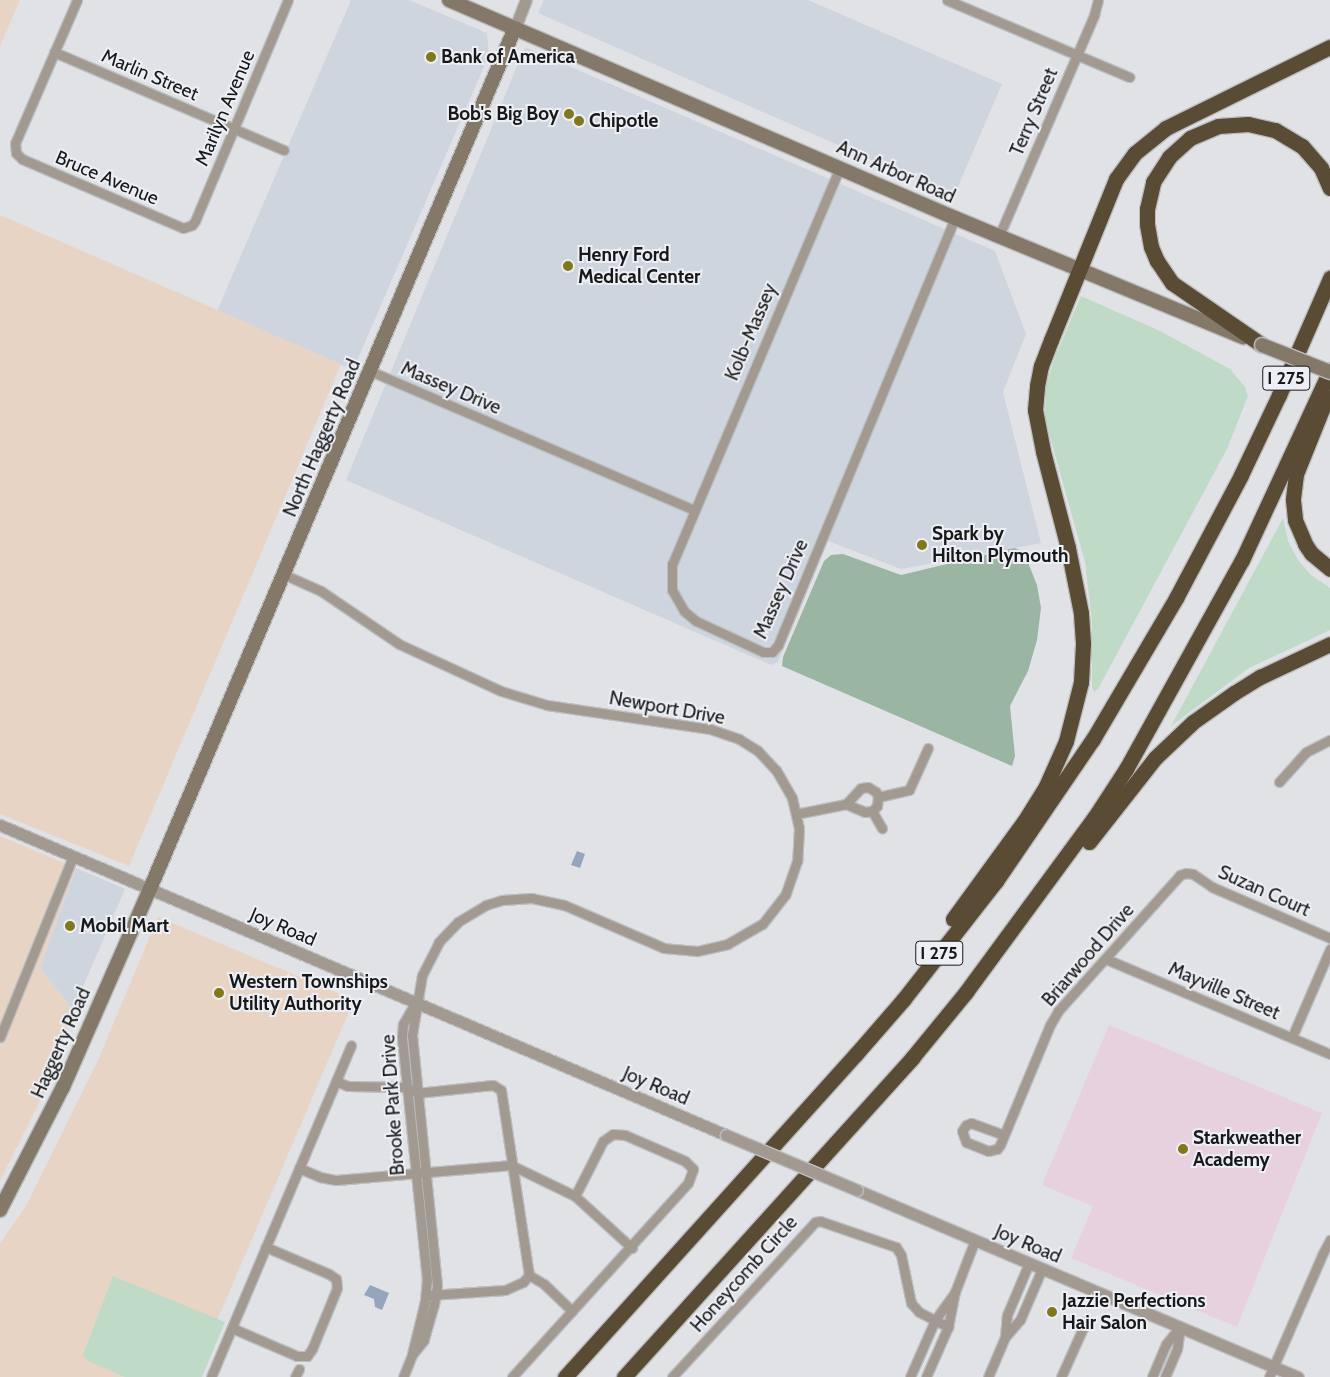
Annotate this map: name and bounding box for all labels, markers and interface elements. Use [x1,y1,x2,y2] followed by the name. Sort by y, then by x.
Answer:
[98,44,202,106] street label: Marlin Street
[441,46,575,68] place label: Bank of America
[190,47,260,169] street label: Marilyn Avenue
[425,51,437,63] marker: Bank of America
[1005,65,1063,159] street label: Terry Street
[447,103,559,125] place label: Bob's Big Boy
[563,108,575,120] marker: Bob's Big Boy
[589,110,658,132] place label: Chipotle
[573,115,585,127] marker: Chipotle
[833,136,959,208] street label: Ann Arbor Road
[52,146,162,210] street label: Bruce Avenue
[578,244,700,288] place label: Henry Ford Medical Center
[562,260,574,272] marker: Henry Ford Medical Center
[720,280,782,384] street label: Kolb-Massey
[278,356,366,520] street label: North Haggerty Road
[398,357,504,419] street label: Massey Drive
[1262,362,1310,393] road number: I 275
[932,523,1068,567] place label: Spark by Hilton Plymouth
[749,536,813,642] street label: Massey Drive
[916,539,928,551] marker: Spark by Hilton Plymouth
[607,687,727,729] street label: Newport Drive
[1215,861,1313,921] street label: Suzan Court
[1037,899,1139,1011] street label: Briarwood Drive
[246,903,320,951] street label: Joy Road
[80,915,169,937] place label: Mobil Mart
[64,920,76,932] marker: Mobil Mart
[915,938,963,968] road number: I 275
[1165,957,1283,1025] street label: Mayville Street
[229,971,388,1015] place label: Western Townships Utility Authority
[26,984,96,1102] street label: Haggerty Road
[213,987,225,999] marker: Western Townships Utility Authority
[377,1034,409,1176] street label: Brooke Park Drive
[619,1062,693,1110] street label: Joy Road
[1193,1127,1301,1171] place label: Starkweather Academy
[1177,1143,1189,1155] marker: Starkweather Academy
[686,1211,802,1337] street label: Honeycomb Circle
[991,1220,1065,1268] street label: Joy Road
[1062,1290,1206,1334] place label: Jazzie Perfections Hair Salon
[1046,1306,1058,1318] marker: Jazzie Perfections Hair Salon

